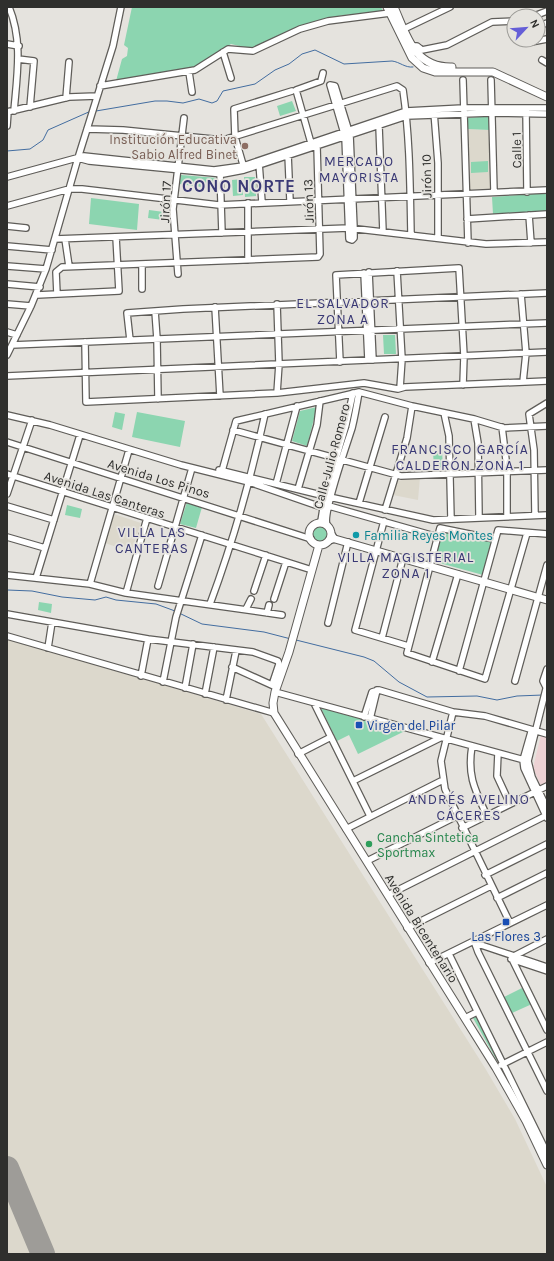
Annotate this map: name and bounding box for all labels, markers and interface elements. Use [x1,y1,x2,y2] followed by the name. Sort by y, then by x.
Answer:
[506,8,546,48] north arrow
[527,17,542,30] text: N
[109,132,237,162] place label: Institución Educativa Sabio Alfred Binet
[509,132,524,168] street label: Calle 1
[240,141,250,151] marker: Institución Educativa Sabio Alfred Binet
[319,153,399,186] district label: MERCADO MAYORISTA
[419,154,434,198] street label: Jirón 10
[182,176,296,196] district label: CONO NORTE
[300,179,317,223] street label: Jirón 13
[157,181,174,224] street label: Jirón 17
[296,295,390,328] district label: EL SALVADOR ZONA A
[310,402,353,511] street label: Calle Julio Romero
[391,440,529,474] district label: FRANCISCO GARCÍA CALDERÓN ZONA 1
[106,456,212,501] street label: Avenida Los Pinos
[42,468,167,521] street label: Avenida Las Canteras
[115,524,189,557] district label: VILLA LAS CANTERAS
[364,528,493,543] place label: Familia Reyes Montes
[351,530,361,540] marker: Familia Reyes Montes
[338,549,474,582] district label: VILLA MAGISTERIAL ZONA 1
[367,718,456,733] place label: Virgen del Pilar
[354,720,364,730] marker: Virgen del Pilar
[408,790,530,824] district label: ANDRÉS AVELINO CÁCERES
[377,830,479,860] place label: Cancha Sintetica Sportmax
[364,839,374,849] marker: Cancha Sintetica Sportmax
[382,871,461,985] street label: Avenida Bicentenario
[501,917,511,927] marker: Las Flores 3
[471,929,541,944] place label: Las Flores 3

